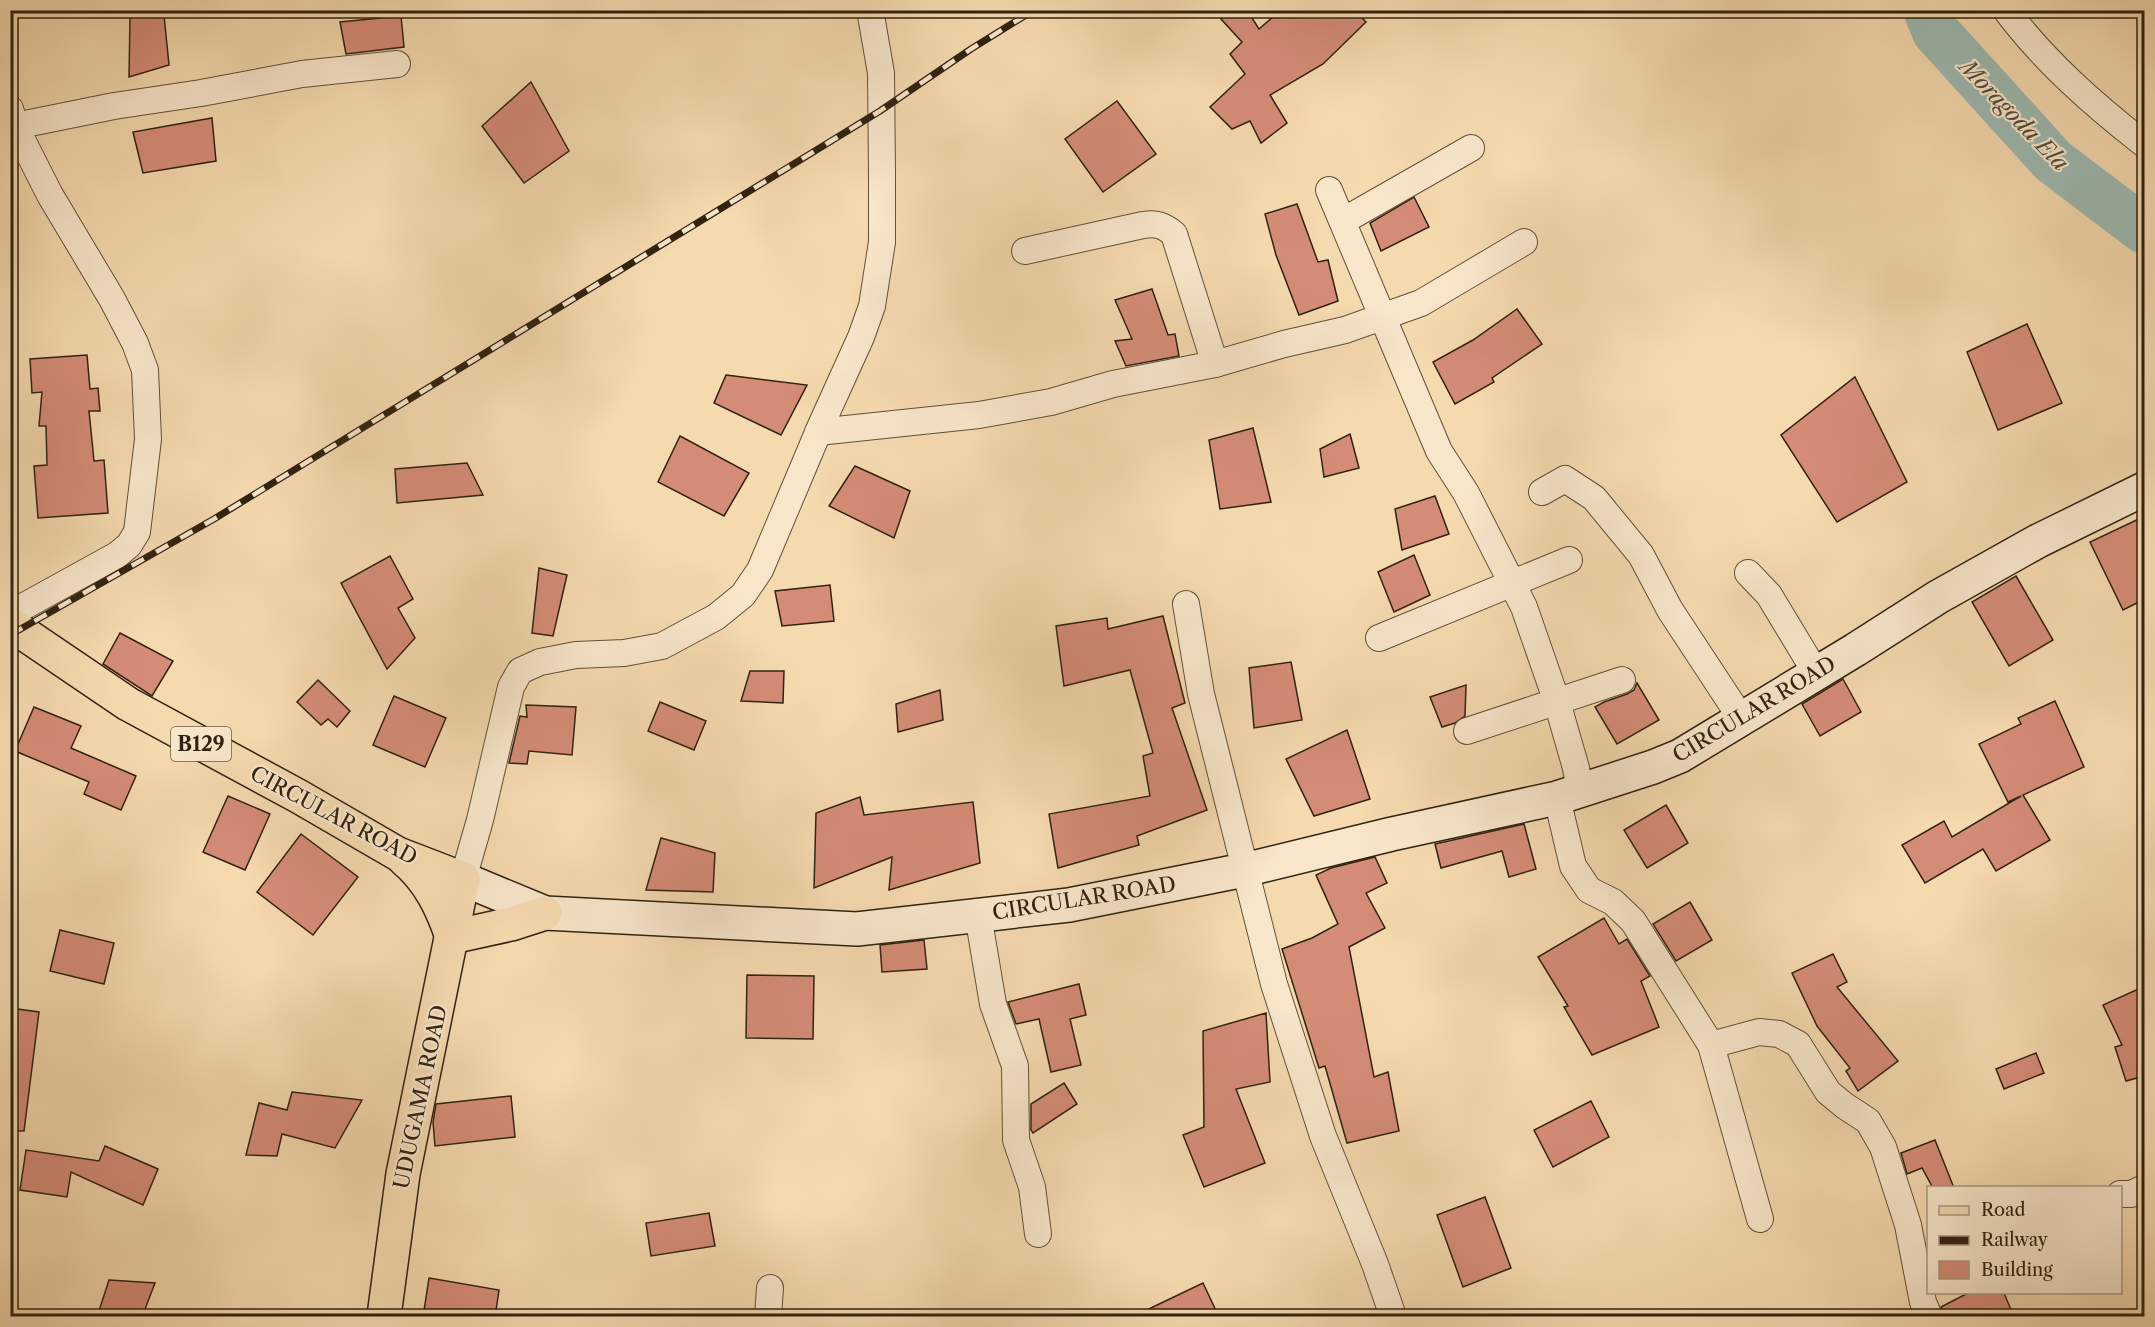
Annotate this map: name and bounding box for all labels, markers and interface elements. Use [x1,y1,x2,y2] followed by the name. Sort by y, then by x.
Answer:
[1952,51,2074,176] water label: Moragoda Ela
[1668,651,1840,767] street label: CIRCULAR ROAD
[171,727,231,761] road number: B129
[246,760,422,870] street label: CIRCULAR ROAD
[990,871,1178,925] street label: CIRCULAR ROAD
[388,1003,452,1191] street label: UDUGAMA ROAD
[1927,1186,2122,1294] legend
[1981,1199,2026,1221] text: Road
[1981,1229,2049,1251] text: Railway
[1981,1259,2053,1281] text: Building

